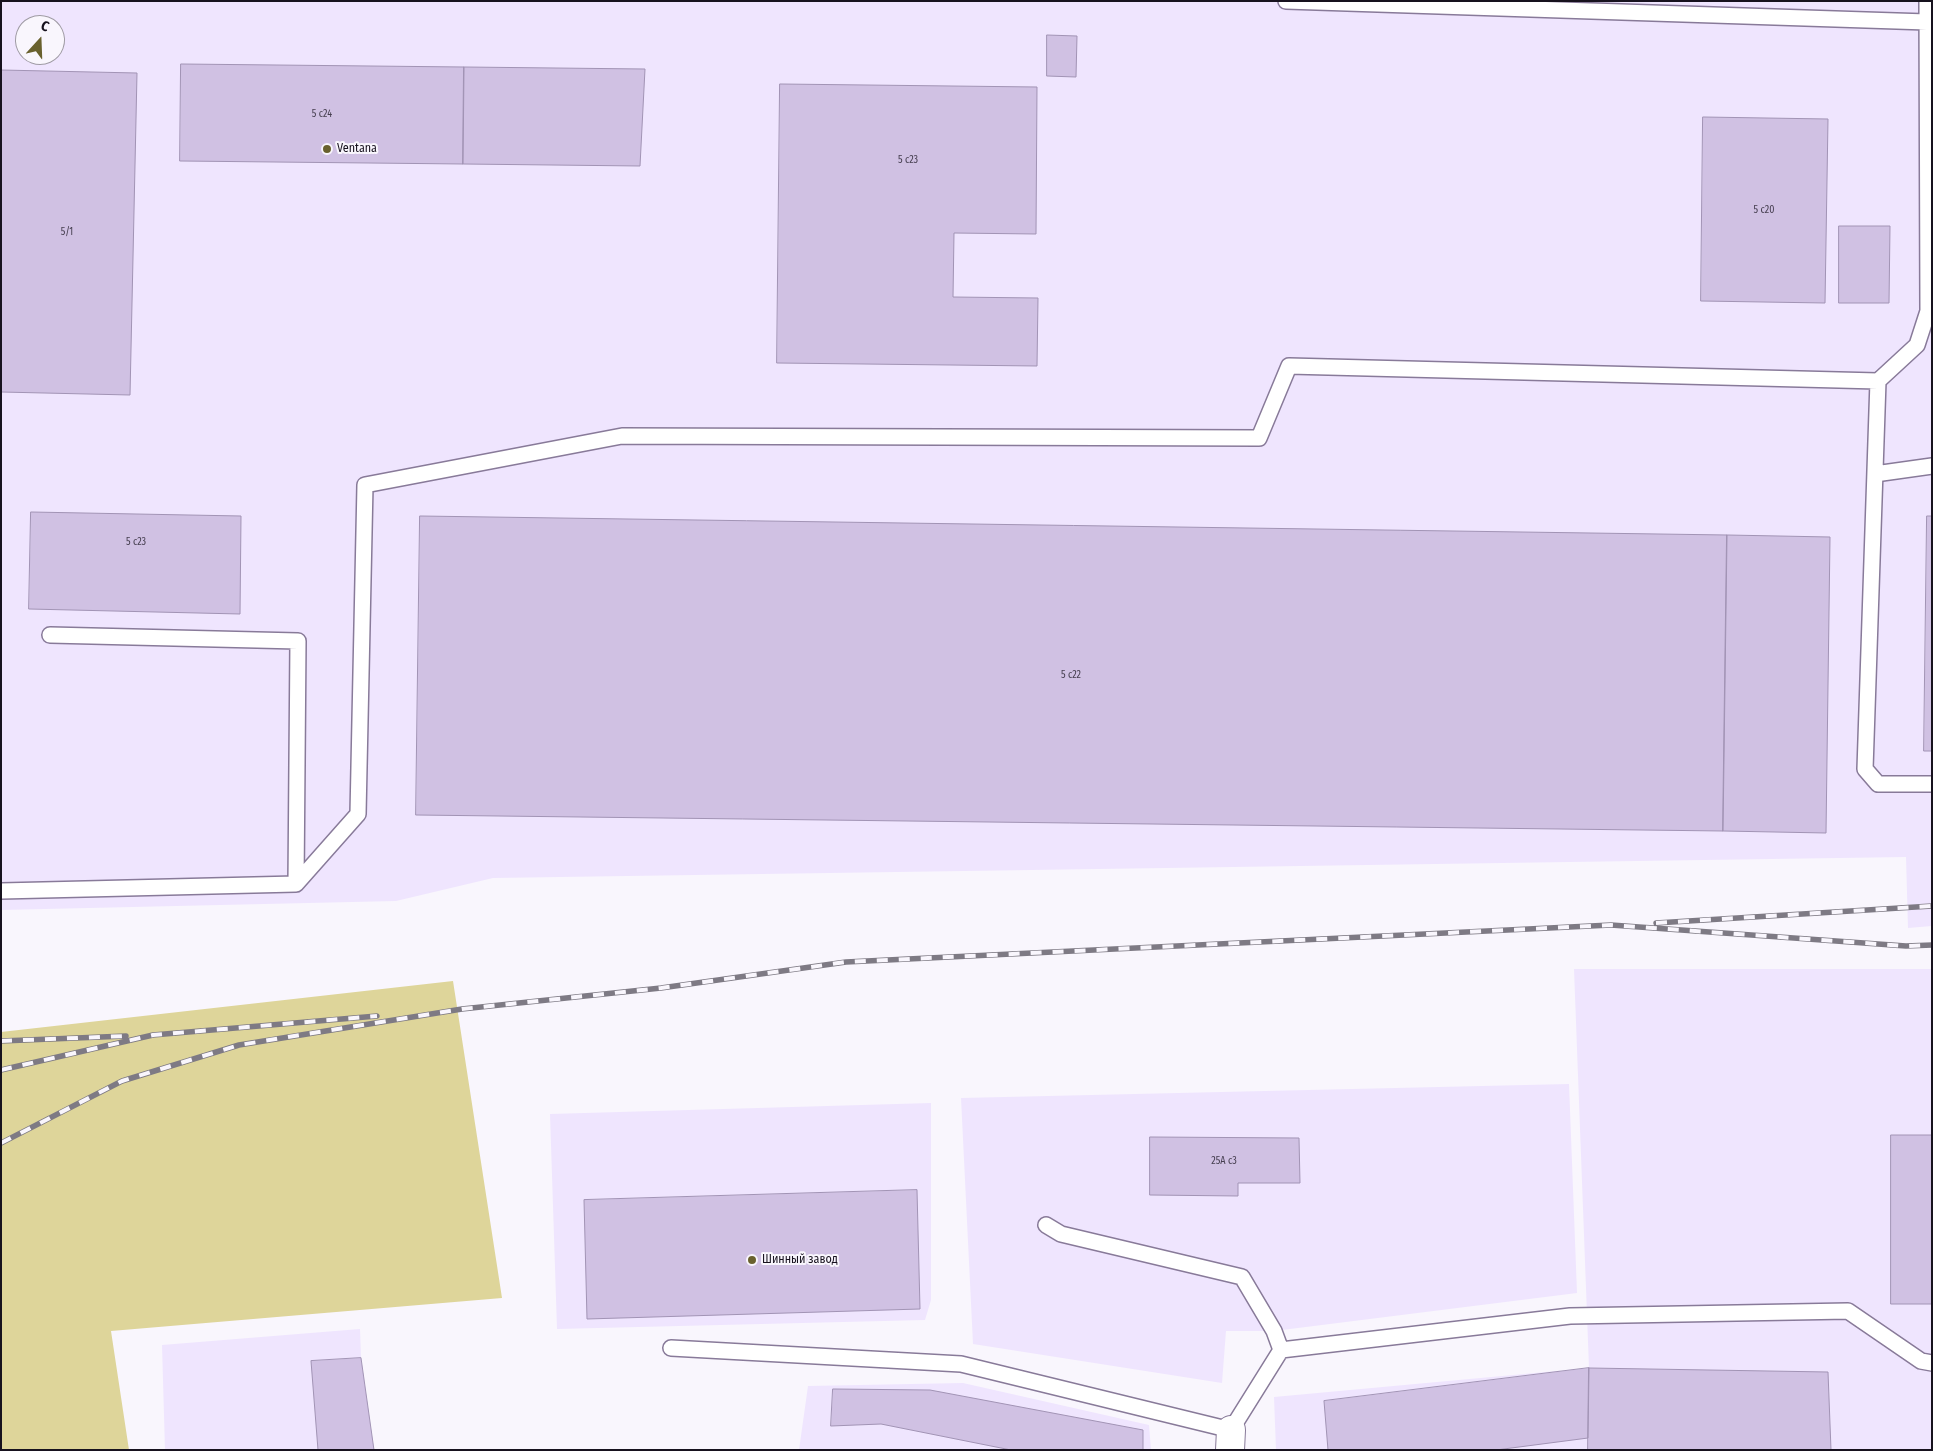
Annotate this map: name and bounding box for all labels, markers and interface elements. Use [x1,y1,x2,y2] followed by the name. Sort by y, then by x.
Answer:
[15,15,65,65] north arrow
[39,17,51,36] text: С
[312,108,332,120] house number: 5 с24
[337,142,377,156] place label: Ventana
[321,143,333,155] marker: Ventana
[898,154,918,166] house number: 5 с23
[1754,204,1774,216] house number: 5 с20
[61,226,73,238] house number: 5/1
[126,536,146,548] house number: 5 с23
[1061,669,1081,681] house number: 5 с22
[1211,1155,1237,1167] house number: 25А с3
[762,1253,838,1267] place label: Шинный завод
[746,1254,758,1266] marker: Шинный завод

